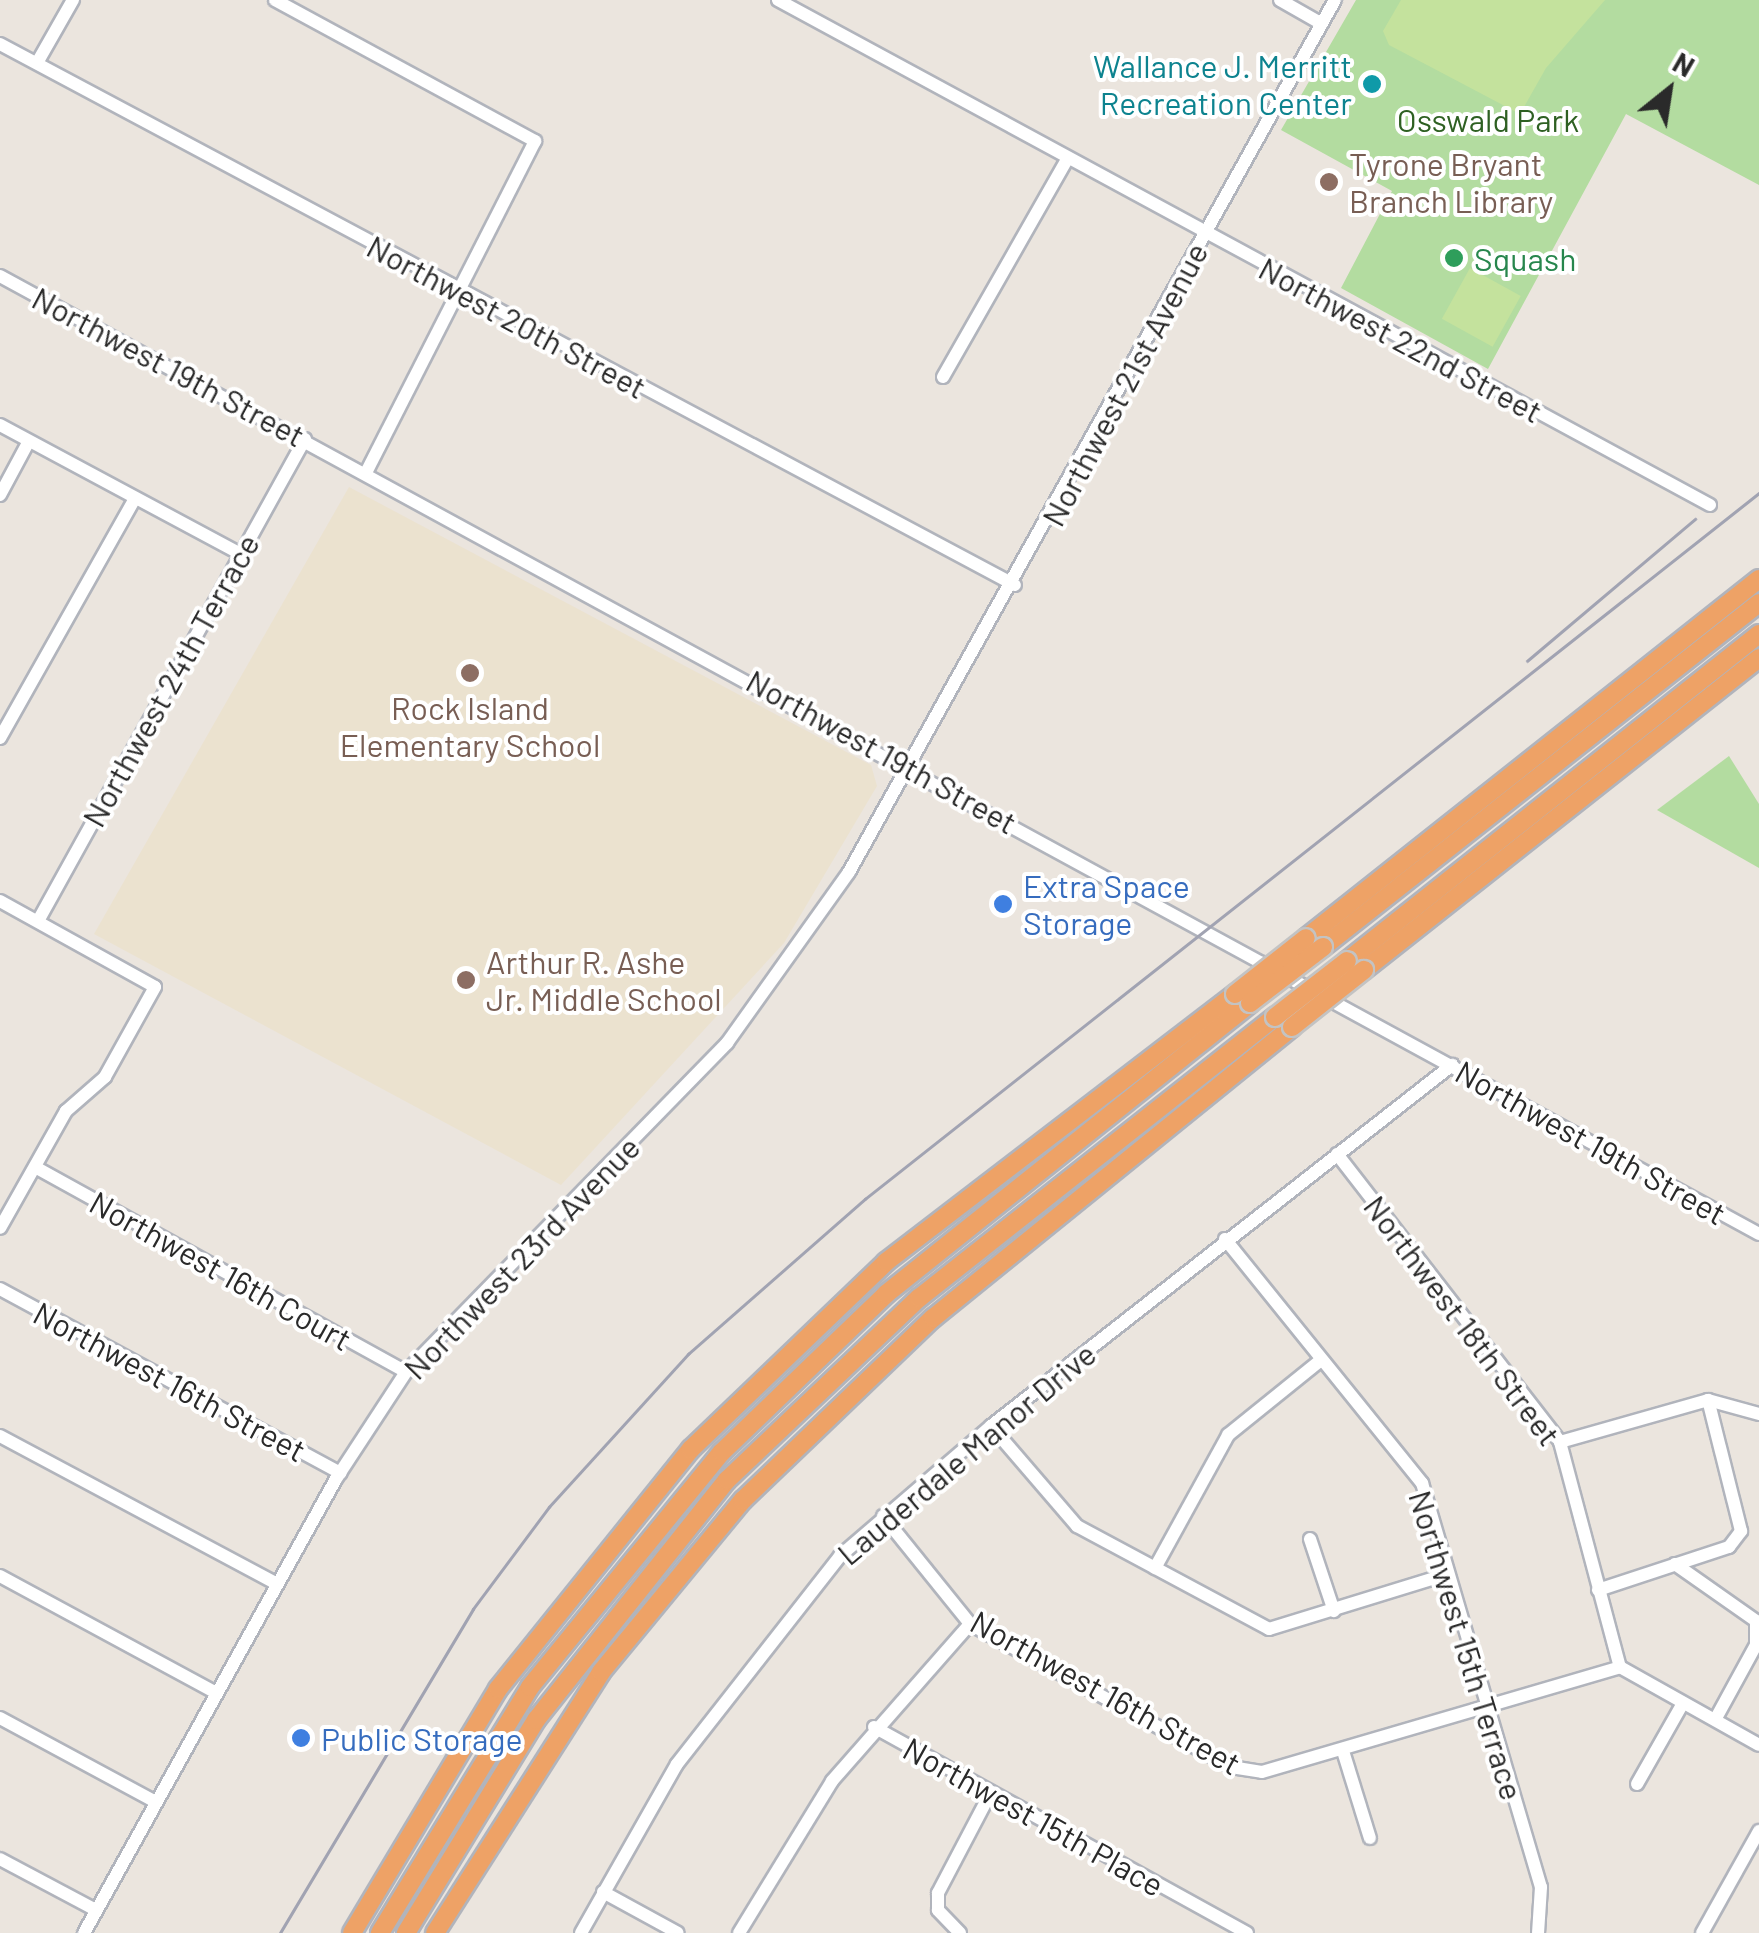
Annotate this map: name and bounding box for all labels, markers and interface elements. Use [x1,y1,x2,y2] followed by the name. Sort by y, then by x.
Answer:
[1619,40,1719,140] north arrow
[1667,45,1701,83] text: N
[1093,47,1352,122] place label: Wallance J. Merritt Recreation Center
[1361,73,1383,95] marker: Wallance J. Merritt Recreation Center
[1397,100,1579,138] park label: Osswald Park
[1349,145,1553,220] place label: Tyrone Bryant Branch Library
[1318,171,1340,193] marker: Tyrone Bryant Branch Library
[361,226,653,406] street label: Northwest 20th Street
[1033,236,1215,532] street label: Northwest 21st Avenue
[1474,239,1576,277] place label: Squash
[1443,247,1465,269] marker: Squash
[1253,248,1549,430] street label: Northwest 22nd Street
[26,278,312,454] street label: Northwest 19th Street
[74,527,266,833] street label: Northwest 24th Terrace
[740,661,1024,841] street label: Northwest 19th Street
[459,662,481,684] marker: Rock Island Elementary School
[340,689,600,764] place label: Rock Island Elementary School
[1023,867,1190,942] place label: Extra Space Storage
[992,893,1014,915] marker: Extra Space Storage
[486,943,722,1018] place label: Arthur R. Ashe Jr. Middle School
[455,969,477,991] marker: Arthur R. Ashe Jr. Middle School
[1449,1052,1733,1232] street label: Northwest 19th Street
[395,1127,647,1387] street label: Northwest 23rd Avenue
[83,1182,359,1358] street label: Northwest 16th Court
[1356,1187,1570,1453] street label: Northwest 18th Street
[27,1293,313,1469] street label: Northwest 16th Street
[829,1334,1103,1572] street label: Lauderdale Manor Drive
[1402,1486,1532,1804] street label: Northwest 15th Terrace
[964,1602,1248,1782] street label: Northwest 16th Street
[321,1719,523,1757] place label: Public Storage
[290,1727,312,1749] marker: Public Storage
[897,1729,1171,1903] street label: Northwest 15th Place

